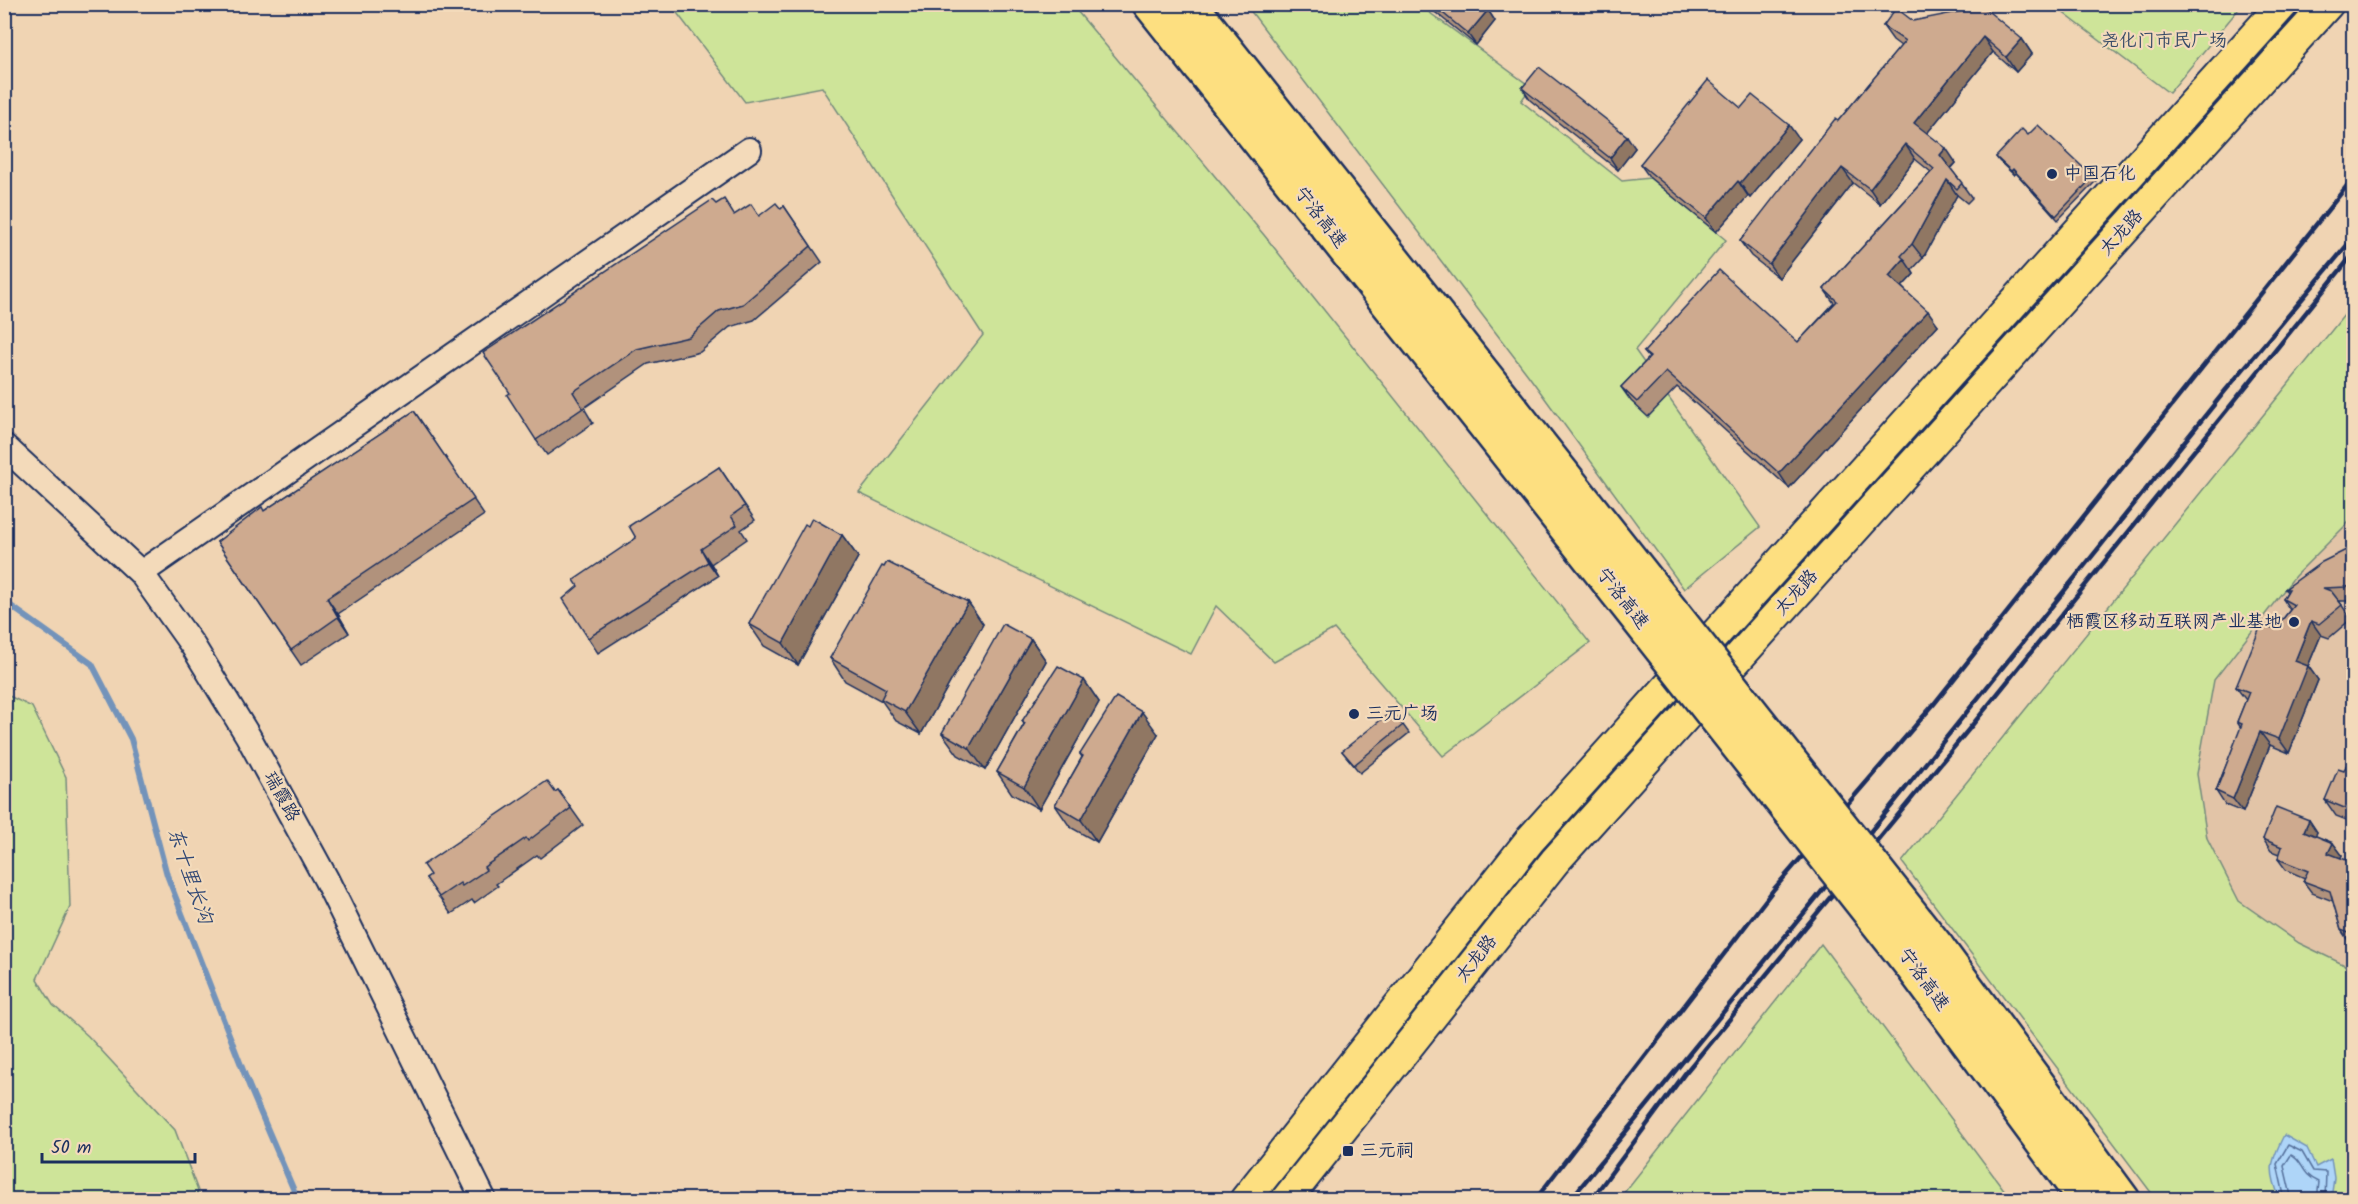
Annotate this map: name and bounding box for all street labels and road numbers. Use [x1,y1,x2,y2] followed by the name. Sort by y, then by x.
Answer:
[1286,181,1354,255] street label: 宁洛高速
[2093,203,2151,263] street label: 太龙路
[1588,562,1656,636] street label: 宁洛高速
[1768,563,1826,623] street label: 太龙路
[255,766,307,828] street label: 瑞霞路
[1449,929,1505,989] street label: 太龙路
[1890,942,1956,1018] street label: 宁洛高速

